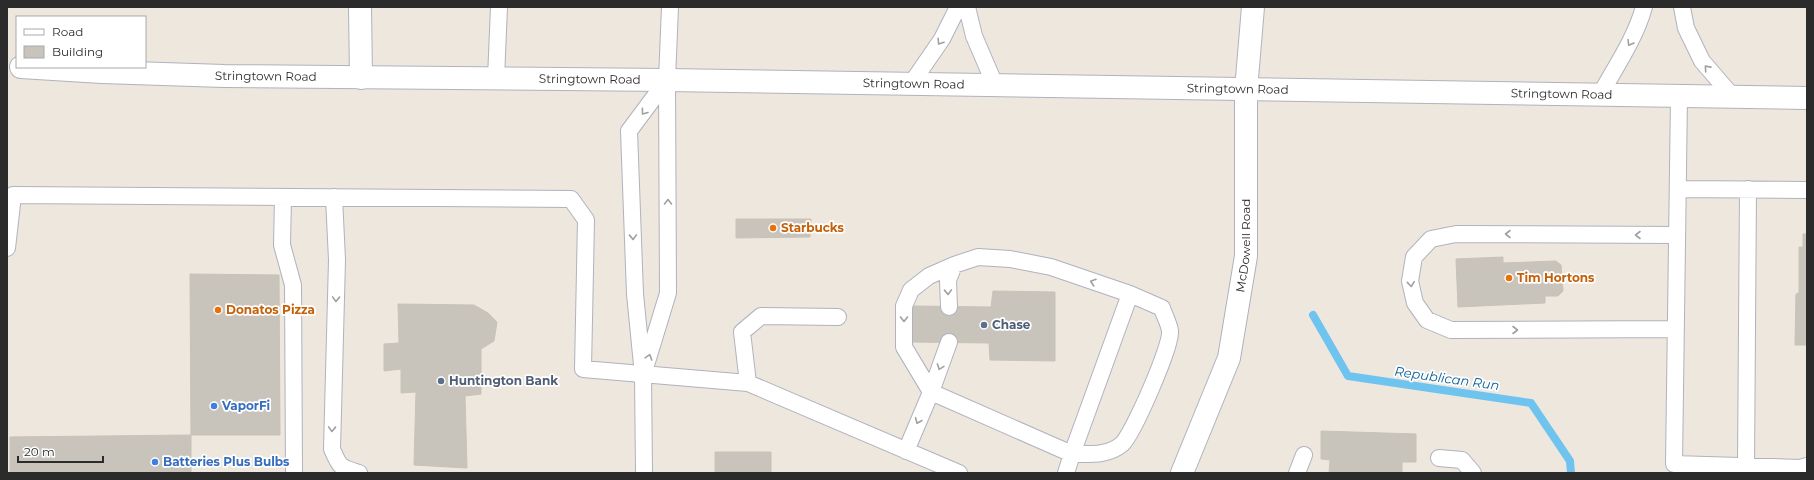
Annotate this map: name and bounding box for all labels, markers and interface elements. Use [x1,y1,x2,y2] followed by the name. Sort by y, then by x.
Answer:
[16,16,146,68] legend
[52,24,83,39] text: Road
[937,38,945,45] one-way arrow
[1627,39,1634,46] one-way arrow
[52,44,103,59] text: Building
[1705,65,1712,73] one-way arrow
[215,68,317,84] street label: Stringtown Road
[539,71,641,87] street label: Stringtown Road
[863,75,965,92] street label: Stringtown Road
[1187,80,1289,97] street label: Stringtown Road
[1511,85,1613,102] street label: Stringtown Road
[642,107,649,114] one-way arrow
[664,199,672,205] one-way arrow
[1232,199,1253,293] street label: McDowell Road
[781,220,844,235] place label: Starbucks
[768,223,778,233] marker: Starbucks
[1505,230,1511,238] one-way arrow
[1635,231,1641,239] one-way arrow
[629,234,637,240] one-way arrow
[1517,270,1595,285] place label: Tim Hortons
[1504,273,1514,283] marker: Tim Hortons
[1090,278,1097,286] one-way arrow
[1407,281,1416,287] one-way arrow
[944,289,953,295] one-way arrow
[332,296,340,302] one-way arrow
[226,302,315,317] place label: Donatos Pizza
[213,305,223,315] marker: Donatos Pizza
[900,316,908,322] one-way arrow
[992,317,1031,332] place label: Chase
[979,320,989,330] marker: Chase
[1512,326,1518,334] one-way arrow
[644,354,653,361] one-way arrow
[1394,363,1500,393] water label: Republican Run
[936,364,945,371] one-way arrow
[449,373,558,388] place label: Huntington Bank
[436,376,446,386] marker: Huntington Bank
[221,398,270,413] place label: VaporFi
[209,401,219,411] marker: VaporFi
[915,418,923,425] one-way arrow
[328,426,336,432] one-way arrow
[18,438,103,464] scale bar
[24,444,55,459] text: 20 m
[163,454,290,469] place label: Batteries Plus Bulbs
[150,457,160,467] marker: Batteries Plus Bulbs

